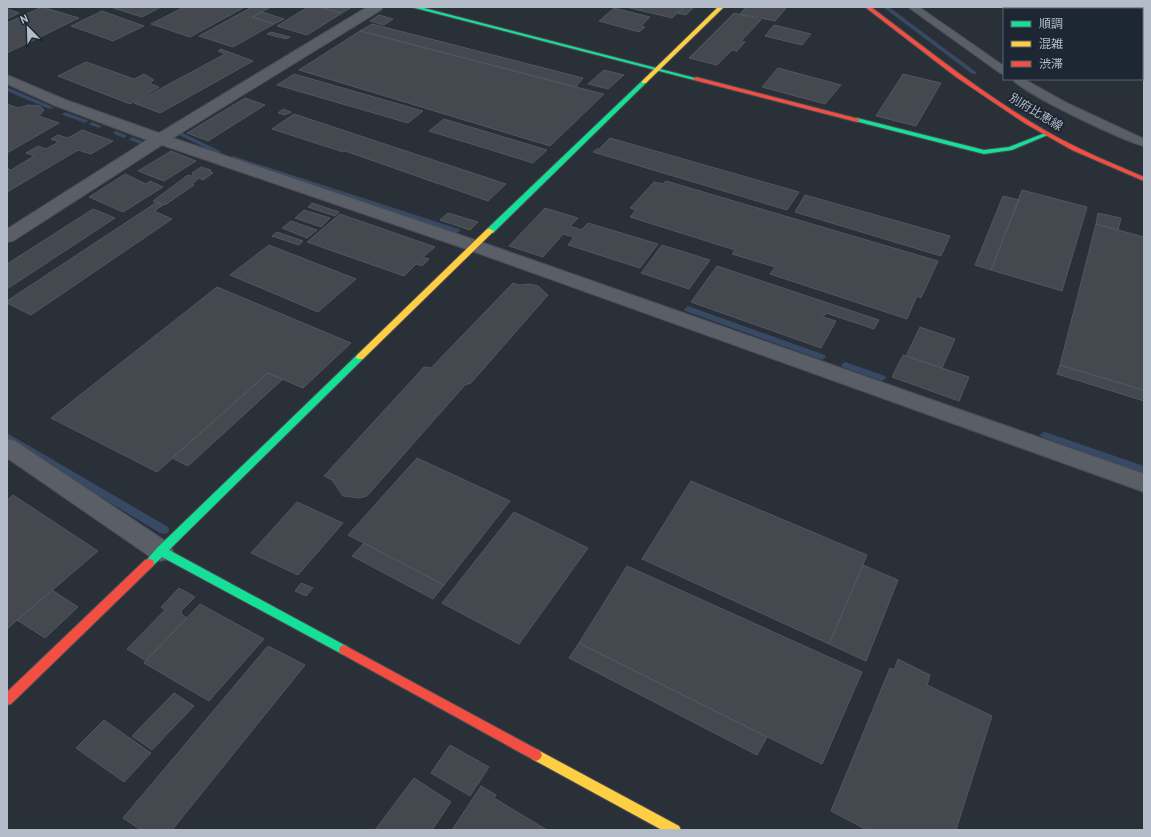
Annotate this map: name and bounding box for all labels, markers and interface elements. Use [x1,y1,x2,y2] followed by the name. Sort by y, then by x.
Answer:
[8,8,48,48] north arrow
[1003,8,1143,80] legend
[18,11,30,26] text: N
[1039,16,1063,30] text: 順調
[1039,36,1063,50] text: 混雑
[1039,56,1063,70] text: 渋滞
[1007,90,1066,133] street label: 別府比恵線

